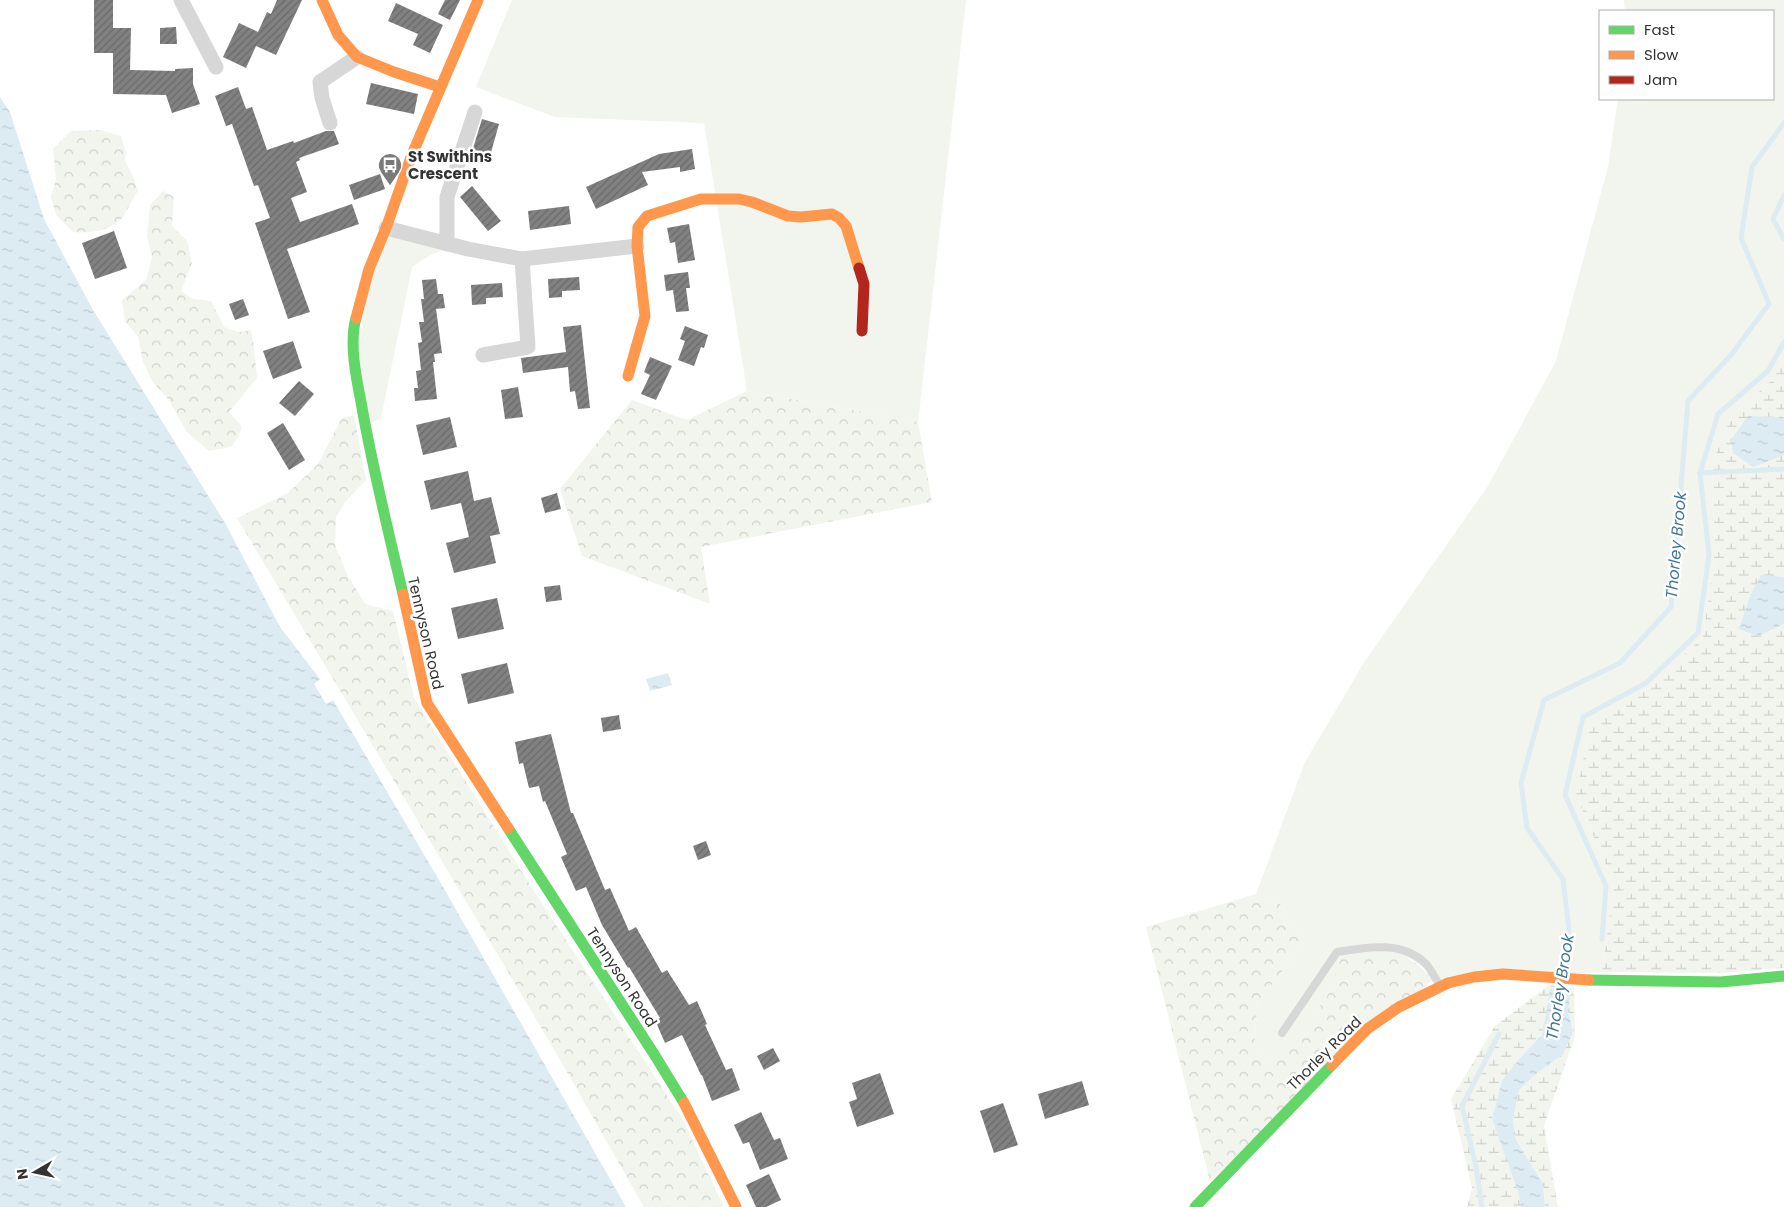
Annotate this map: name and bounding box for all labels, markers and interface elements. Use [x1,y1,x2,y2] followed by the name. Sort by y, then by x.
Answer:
[1599,10,1774,100] legend
[1644,19,1675,40] text: Fast
[1644,44,1679,65] text: Slow
[1644,69,1678,90] text: Jam
[408,146,492,184] place label: St Swithins Crescent
[377,152,403,186] bus stop icon: St Swithins Crescent
[1660,490,1692,599] water label: Thorley Brook
[403,575,449,691] street label: Tennyson Road
[582,923,662,1031] street label: Tennyson Road
[1540,931,1580,1042] water label: Thorley Brook
[1282,1011,1366,1095] street label: Thorley Road
[10,1147,60,1197] north arrow
[11,1167,33,1181] text: N

